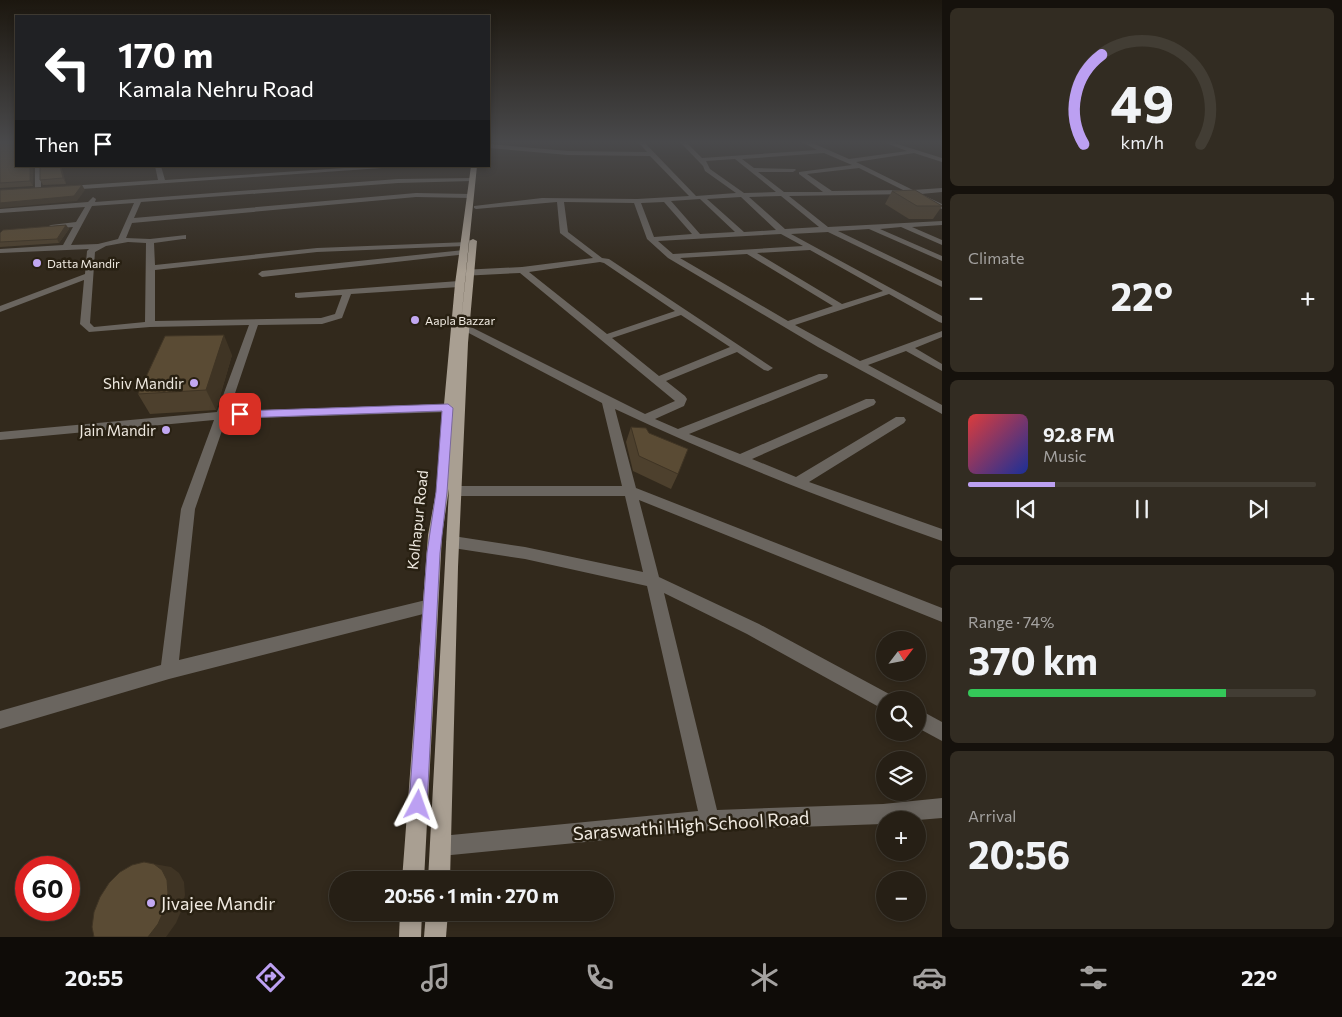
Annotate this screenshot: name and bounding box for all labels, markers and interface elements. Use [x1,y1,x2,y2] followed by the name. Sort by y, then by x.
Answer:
[118,32,213,75] text: 170 m
[35,35,100,100] icon: left
[1110,70,1174,134] text: 49
[118,75,314,102] text: Kamala Nehru Road
[89,130,117,158] icon: arrive
[1120,131,1164,153] text: km/h
[35,133,79,156] text: Then
[968,248,1024,267] text: Climate
[47,256,120,270] place label: Datta Mandir
[31,257,43,269] marker: Datta Mandir
[1110,272,1173,319] text: 22°
[968,279,984,313] text: −
[1300,279,1316,313] text: +
[425,313,495,327] place label: Aapla Bazzar
[409,314,421,326] marker: Aapla Bazzar
[103,374,184,392] place label: Shiv Mandir
[188,377,200,389] marker: Shiv Mandir
[219,393,261,435] pin
[226,400,254,428] icon: arrive
[79,421,156,439] place label: Jain Mandir
[1043,423,1115,446] text: 92.8 FM
[160,424,172,436] marker: Jain Mandir
[1043,446,1087,465] text: Music
[403,469,431,571] street label: Kolhapur Road
[1012,495,1040,523] icon: previous
[1128,495,1156,523] icon: pause
[1244,495,1272,523] icon: next
[968,612,1054,631] text: Range · 74%
[876,631,926,681] north arrow
[876,631,926,921] map controls
[968,636,1098,683] text: 370 km
[876,691,926,741] button: search
[876,751,926,801] button: layers
[391,778,443,830] position arrow
[572,806,810,844] street label: Saraswathi High School Road
[968,806,1016,825] text: Arrival
[876,811,926,861] button: +
[968,830,1070,877] text: 20:56
[15,856,80,921] speed limit sign: 60
[876,871,926,921] button: −
[384,884,559,907] text: 20:56 · 1 min · 270 m
[161,892,275,914] place label: Jivajee Mandir
[145,897,157,909] marker: Jivajee Mandir
[253,960,288,995] icon: directions
[418,960,453,995] icon: music
[582,960,617,995] icon: phone
[747,960,782,995] icon: climate
[912,960,947,995] icon: car
[1076,960,1111,995] icon: filters
[65,964,123,991] text: 20:55
[1241,964,1277,991] text: 22°

